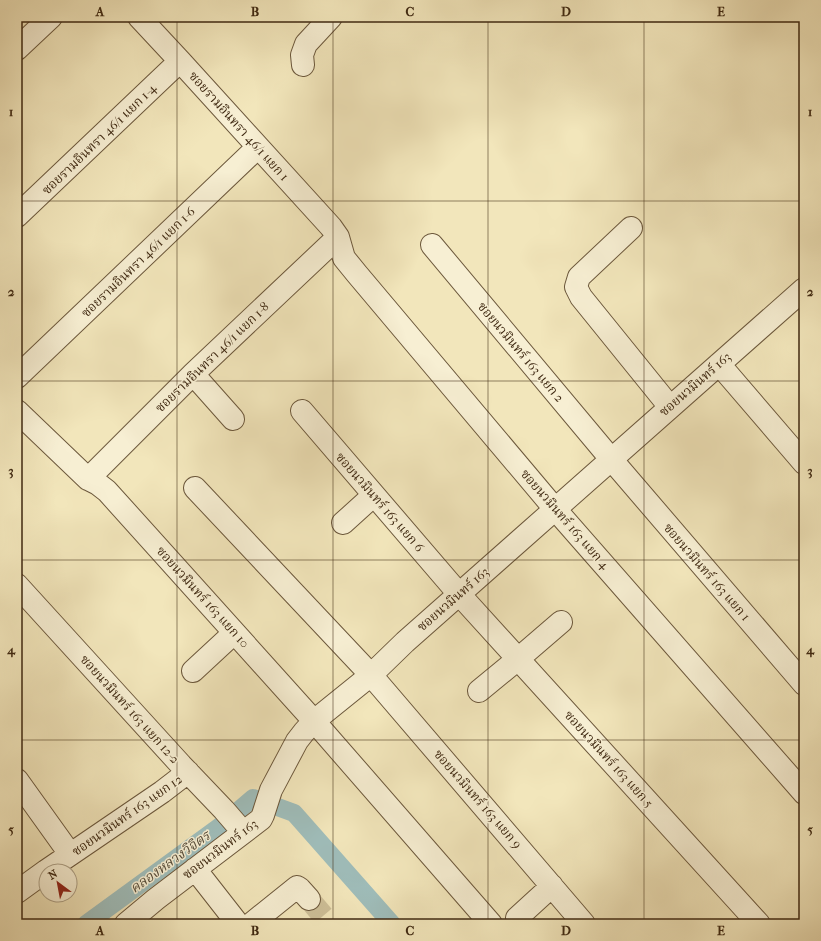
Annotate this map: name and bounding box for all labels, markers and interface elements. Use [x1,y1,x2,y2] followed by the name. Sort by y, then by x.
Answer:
[95,4,105,19] text: A
[251,4,260,19] text: B
[406,4,415,19] text: C
[561,4,571,19] text: D
[717,4,725,19] text: E
[186,68,292,184] street label: ซอยรามอินทรา 46/1 แยก 1
[39,80,159,197] street label: ซอยรามอินทรา 46/1 แยก 1-4
[9,104,14,119] text: 1
[808,104,813,119] text: 1
[78,203,199,320] street label: ซอยรามอินทรา 46/1 แยก 1-6
[8,284,15,299] text: 2
[807,284,814,299] text: 2
[152,299,272,415] street label: ซอยรามอินทรา 46/1 แยก 1-8
[475,299,567,405] street label: ซอยนวมินทร์ 163 แยก 2
[656,349,734,419] street label: ซอยนวมินทร์ 163
[333,449,428,555] street label: ซอยนวมินทร์ 163 แยก 6
[8,463,14,479] text: 3
[807,463,813,479] text: 3
[518,466,613,572] street label: ซอยนวมินทร์ 163 แยก 4
[661,520,753,624] street label: ซอยนวมินทร์ 163 แยก 1
[154,543,252,651] street label: ซอยนวมินทร์ 163 แยก 10
[414,564,492,634] street label: ซอยนวมินทร์ 163
[6,642,16,658] text: 4
[805,642,815,658] text: 4
[77,652,183,767] street label: ซอยนวมินทร์ 163 แยก 12-2
[562,708,657,811] street label: ซอยนวมินทร์ 163 แยก 5
[431,746,525,852] street label: ซอยนวมินทร์ 163 แยก 9
[69,771,185,859] street label: ซอยนวมินทร์ 163 แยก 12
[180,816,260,882] street label: ซอยนวมินทร์ 163
[8,822,14,837] text: 5
[807,822,813,837] text: 5
[127,826,215,897] water label: คลองหลวงวิจิตร
[38,863,78,903] north arrow
[46,867,60,883] text: N
[95,923,105,938] text: A
[251,923,260,938] text: B
[406,923,415,938] text: C
[561,923,571,938] text: D
[717,923,725,938] text: E

